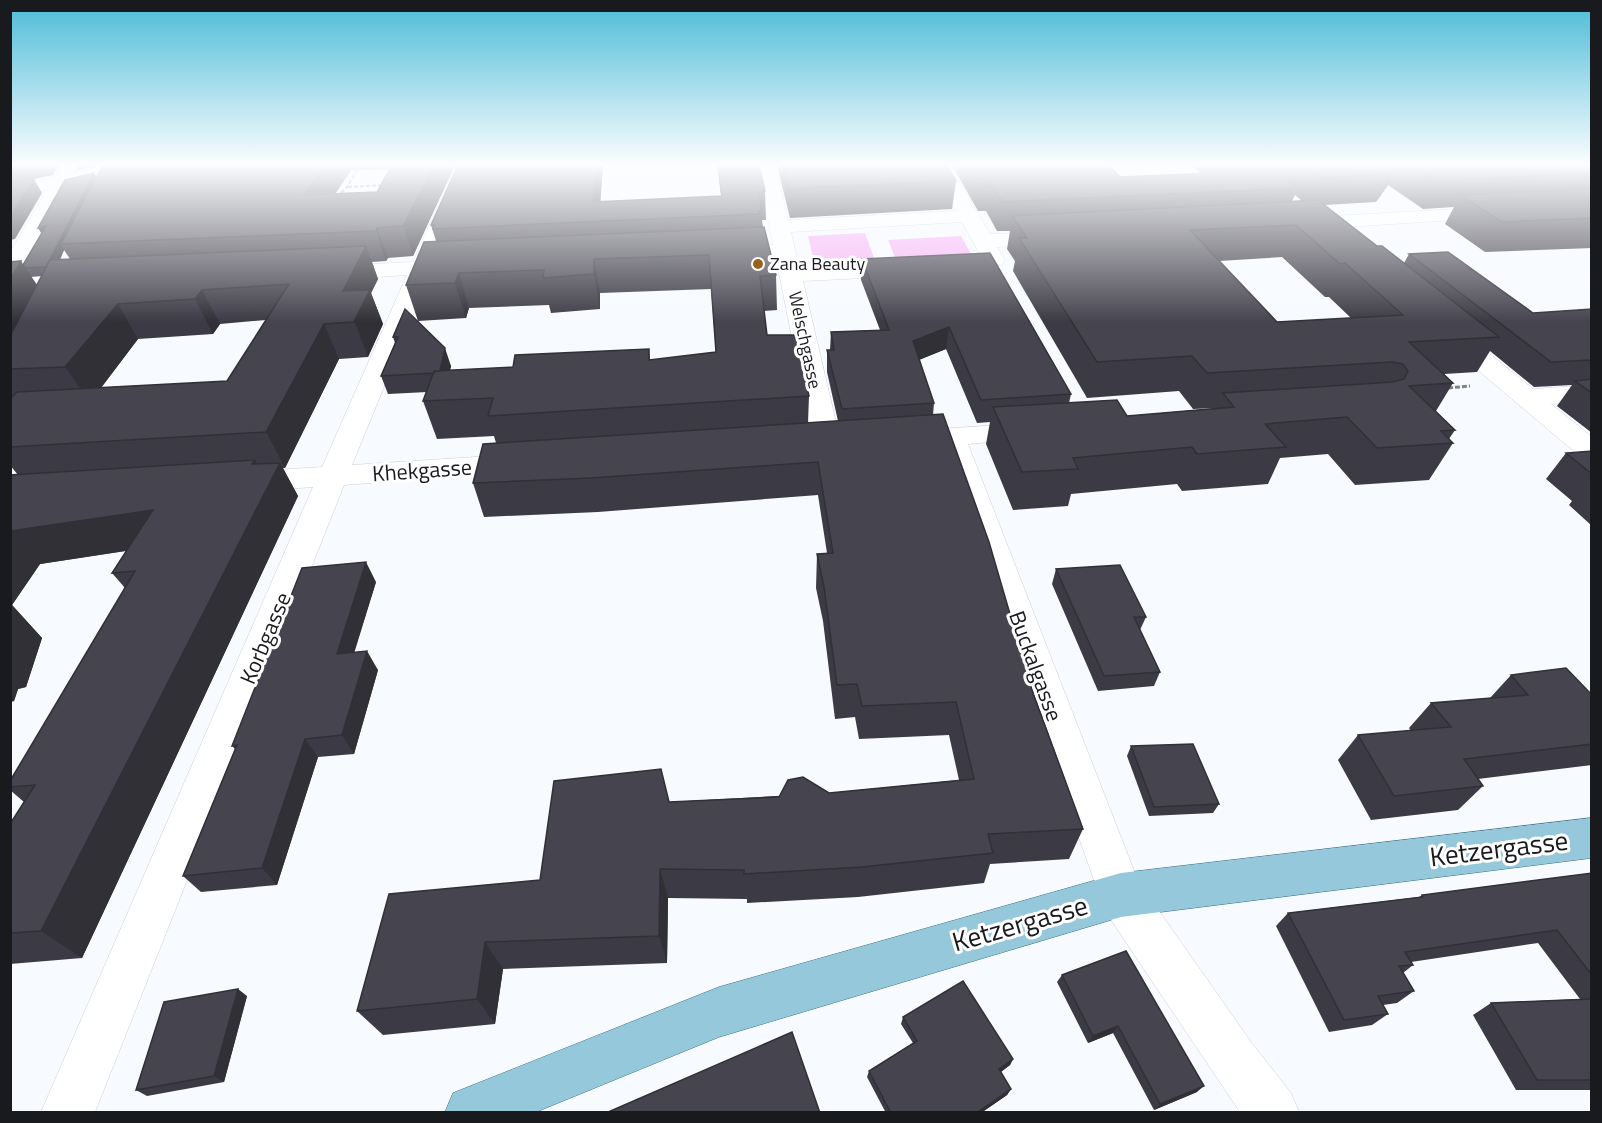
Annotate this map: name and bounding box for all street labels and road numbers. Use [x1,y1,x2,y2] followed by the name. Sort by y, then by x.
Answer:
[782,289,829,391] street label: Welschgasse
[371,450,473,490] street label: Khekgasse
[230,587,300,689] street label: Korbgasse
[1000,606,1072,726] street label: Buckalgasse
[1427,819,1570,876] street label: Ketzergasse
[947,884,1092,961] street label: Ketzergasse

